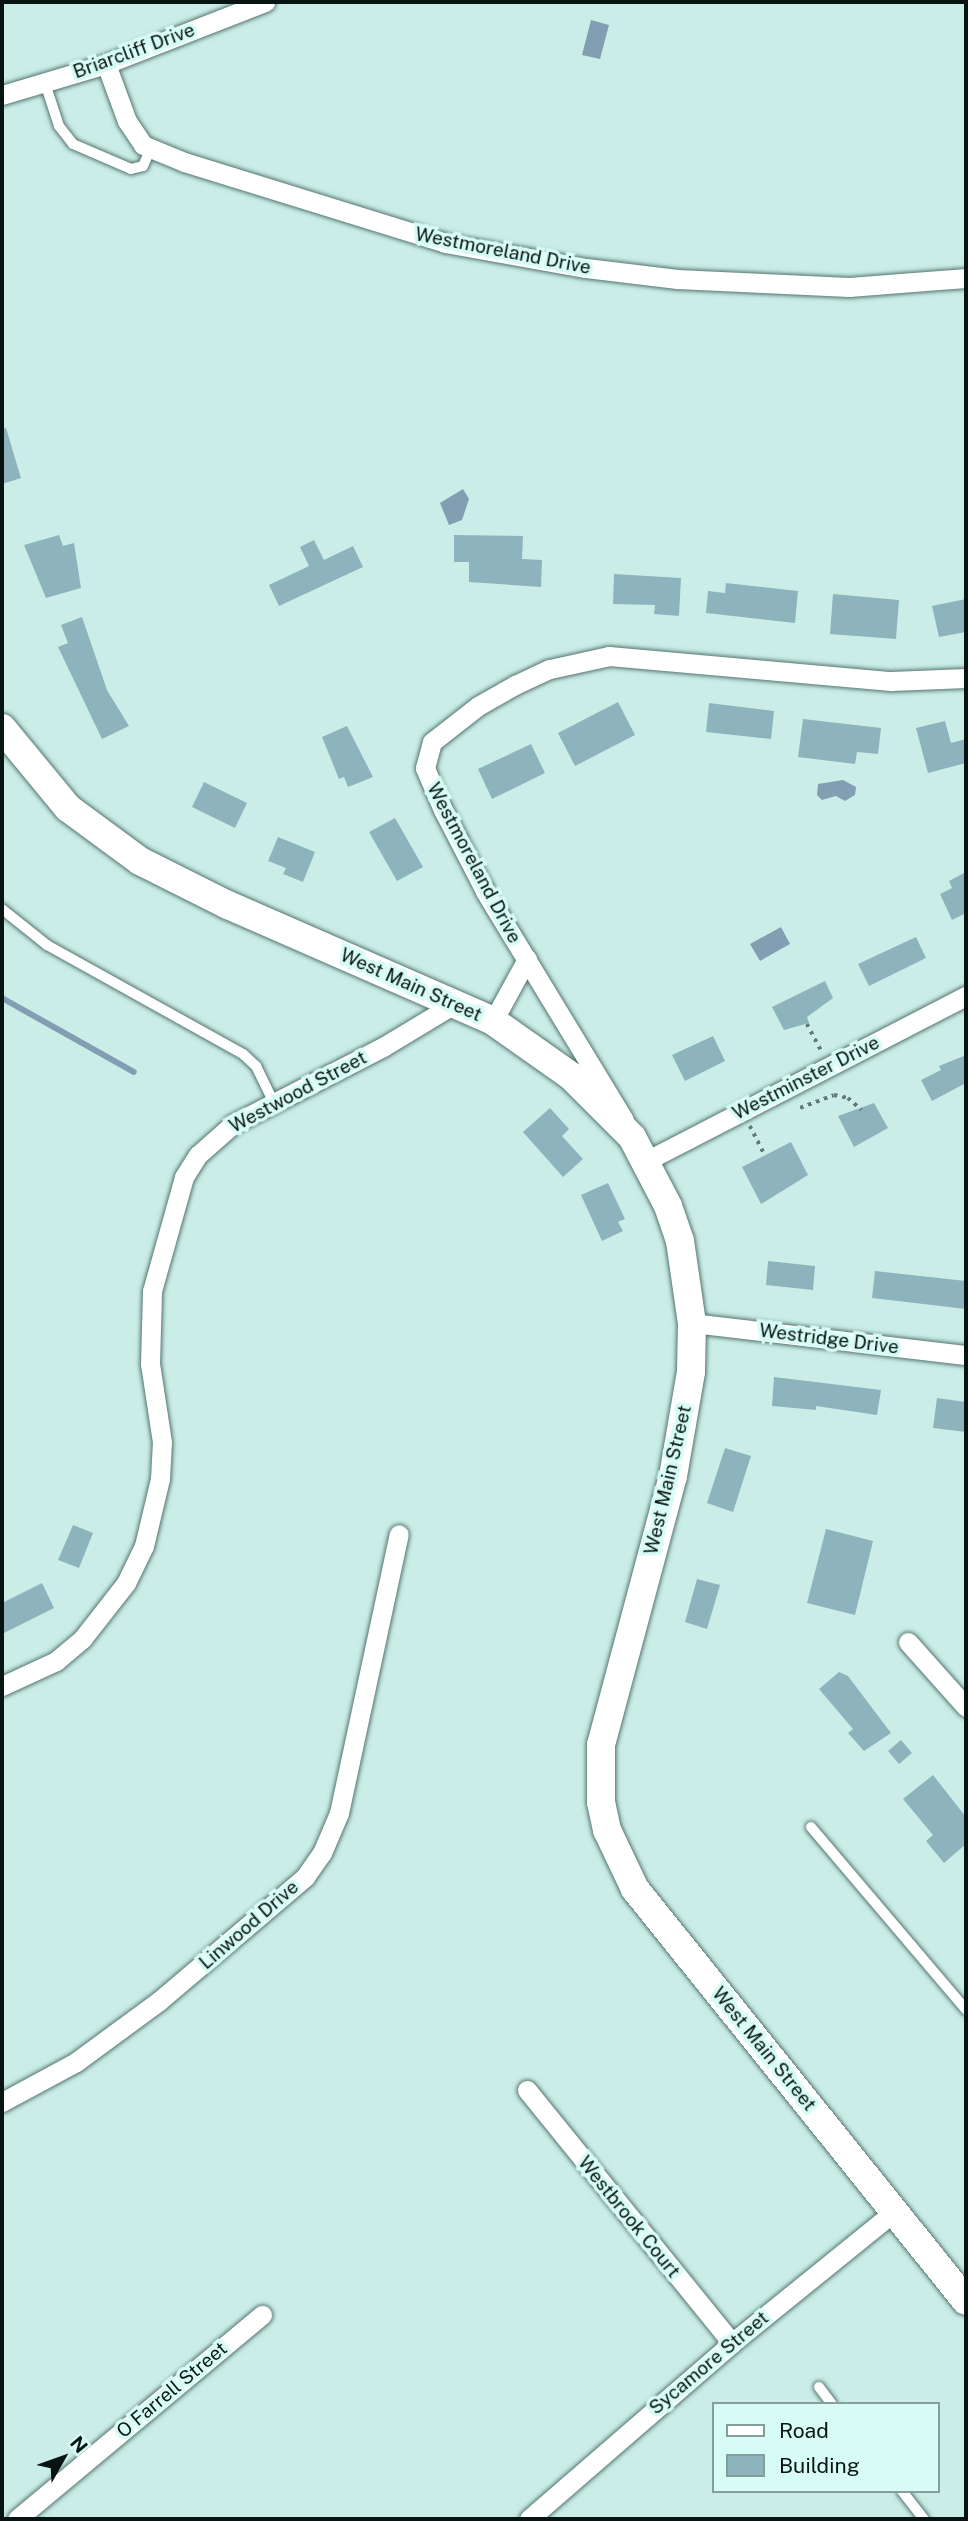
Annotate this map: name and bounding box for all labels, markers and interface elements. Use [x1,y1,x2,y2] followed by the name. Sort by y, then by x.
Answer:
[70,18,198,84] street label: Briarcliff Drive
[413,223,593,279] street label: Westmoreland Drive
[422,779,526,947] street label: Westmoreland Drive
[337,944,485,1026] street label: West Main Street
[729,1031,883,1125] street label: Westminster Drive
[225,1046,371,1138] street label: Westwood Street
[758,1319,900,1359] street label: Westridge Drive
[640,1403,696,1557] street label: West Main Street
[195,1876,303,1974] street label: Linwood Drive
[707,1983,821,2115] street label: West Main Street
[573,2152,685,2282] street label: Westbrook Court
[645,2306,773,2420] street label: Sycamore Street
[112,2337,232,2443] street label: O Farrell Street
[712,2402,940,2493] legend
[779,2418,829,2443] text: Road
[28,2423,98,2493] north arrow
[66,2432,92,2457] text: N
[779,2453,860,2478] text: Building

